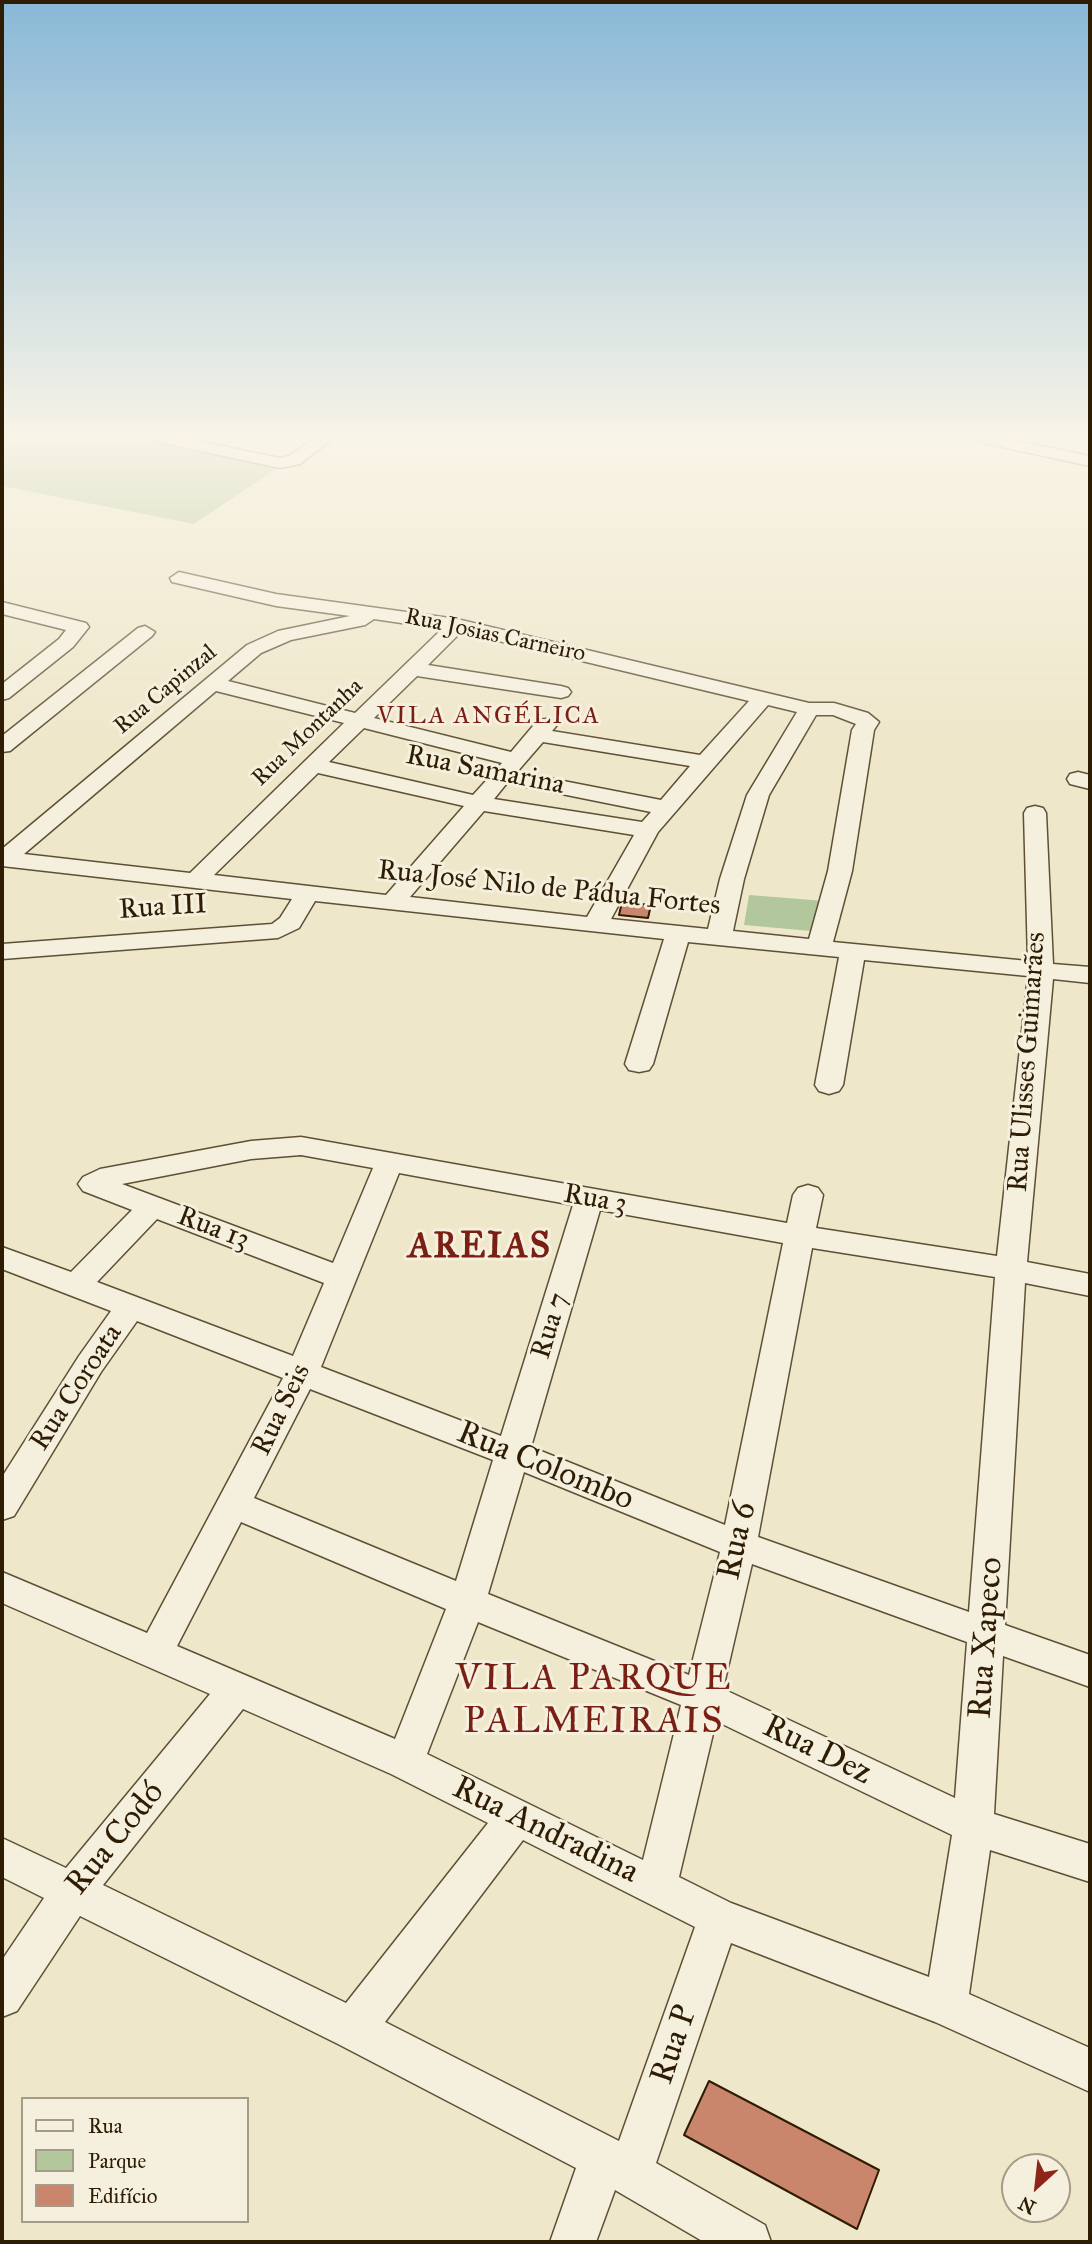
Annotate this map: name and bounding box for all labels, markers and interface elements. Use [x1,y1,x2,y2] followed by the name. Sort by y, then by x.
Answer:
[402,603,588,669] street label: Rua Josias Carneiro
[109,639,223,741] street label: Rua Capinzal
[247,673,369,793] street label: Rua Montanha
[379,703,599,731] district label: VILA ANGÉLICA
[403,739,567,803] street label: Rua Samarina
[376,854,722,924] street label: Rua José Nilo de Pádua Fortes
[118,888,208,928] street label: Rua III
[1002,931,1054,1193] street label: Rua Ulisses Guimarães
[561,1178,629,1222] street label: Rua 3
[172,1200,254,1258] street label: Rua 13
[409,1227,551,1269] district label: AREIAS
[525,1289,577,1363] street label: Rua 7
[24,1319,130,1457] street label: Rua Coroata
[245,1359,319,1461] street label: Rua Seis
[451,1414,639,1520] street label: Rua Colombo
[710,1499,766,1583] street label: Rua 6
[962,1556,1012,1720] street label: Rua Xapeco
[457,1658,731,1745] district label: VILA PARQUE PALMEIRAIS
[756,1708,878,1794] street label: Rua Dez
[446,1769,644,1893] street label: Rua Andradina
[58,1774,174,1904] street label: Rua Codó
[643,2001,707,2089] street label: Rua P
[21,2097,248,2223] legend
[88,2113,123,2139] text: Rua
[88,2148,146,2174] text: Parque
[1001,2153,1071,2223] north arrow
[88,2183,157,2209] text: Edifício
[1015,2191,1040,2219] text: N

